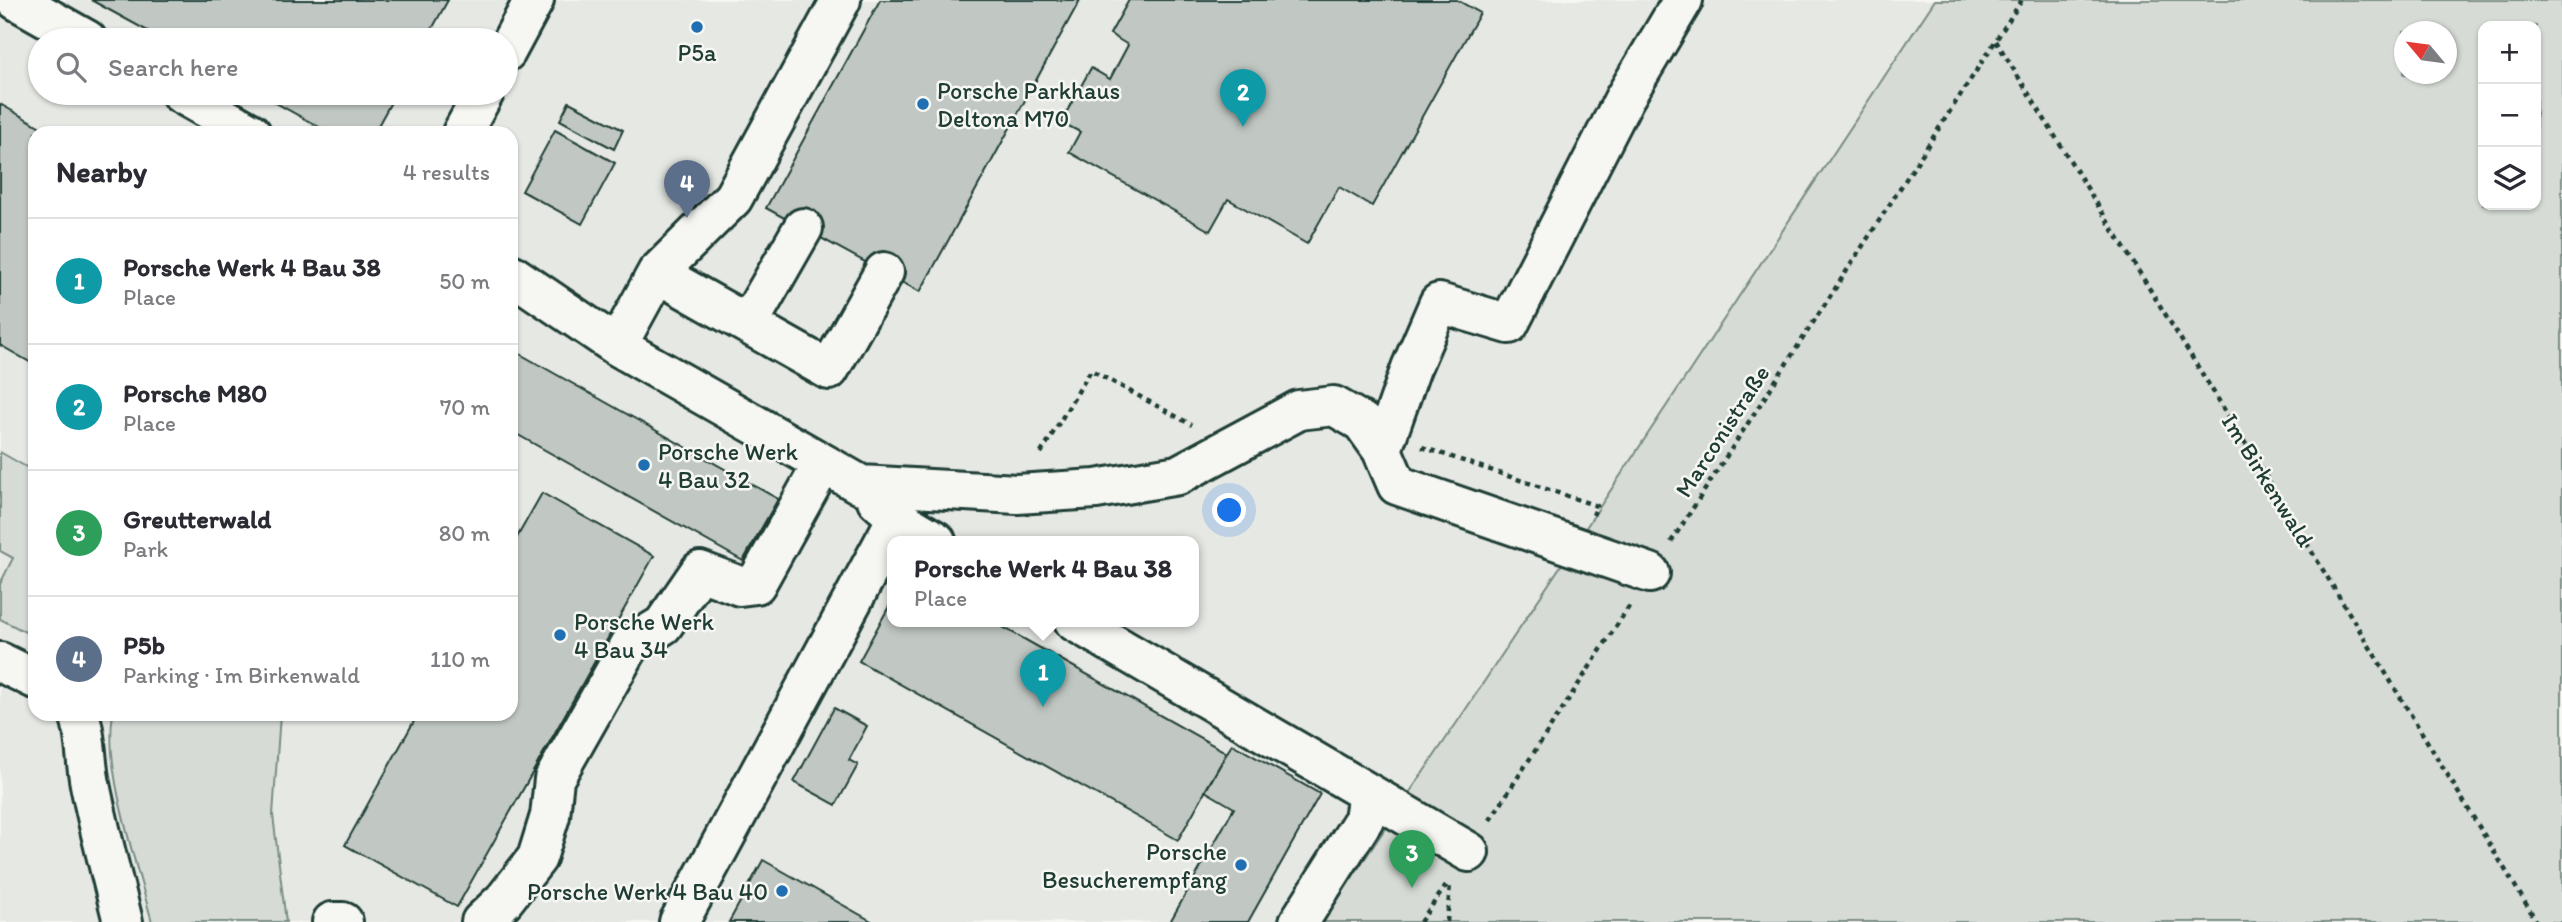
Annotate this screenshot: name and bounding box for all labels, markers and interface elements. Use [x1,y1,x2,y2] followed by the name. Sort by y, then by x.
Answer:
[689,19,705,35] marker: P5a
[2394,21,2457,84] north arrow
[2478,21,2541,210] map controls
[2478,21,2541,84] button: +
[28,28,518,105] search box
[678,38,717,67] place label: P5a
[52,48,90,86] icon: search
[108,51,238,83] text: Search here
[1220,69,1266,127] pin: 2
[937,76,1120,133] place label: Porsche Parkhaus Deltona M70
[2478,84,2541,147] button: −
[915,96,931,112] marker: Porsche Parkhaus Deltona M70
[2478,147,2541,210] button: layers
[56,153,147,190] text: Nearby
[403,158,490,186] text: 4 results
[664,160,710,218] pin: 4
[123,251,381,283] text: Porsche Werk 4 Bau 38
[74,267,84,295] text: 1
[439,267,490,295] text: 50 m
[123,283,176,311] text: Place
[1669,360,1775,502] street label: Marconistraße
[123,377,267,409] text: Porsche M80
[73,393,85,421] text: 2
[440,393,490,421] text: 70 m
[2216,408,2320,552] street label: Im Birkenwald
[123,409,176,437] text: Place
[658,437,799,494] place label: Porsche Werk 4 Bau 32
[636,457,652,473] marker: Porsche Werk 4 Bau 32
[1212,493,1246,527] your location
[123,503,271,535] text: Greutterwald
[73,519,85,547] text: 3
[439,519,490,547] text: 80 m
[123,535,168,563] text: Park
[887,536,1199,627] popup
[914,552,1172,584] text: Porsche Werk 4 Bau 38
[914,584,967,612] text: Place
[574,607,715,664] place label: Porsche Werk 4 Bau 34
[552,627,568,643] marker: Porsche Werk 4 Bau 34
[123,629,165,661] text: P5b
[72,645,86,673] text: 4
[430,645,490,673] text: 110 m
[1020,649,1066,707] pin: 1
[123,661,360,689] text: Parking · Im Birkenwald
[1389,830,1435,888] pin: 3
[1042,837,1228,894] place label: Porsche Besucherempfang
[1233,857,1249,873] marker: Porsche Besucherempfang
[527,877,768,906] place label: Porsche Werk 4 Bau 40
[774,883,790,899] marker: Porsche Werk 4 Bau 40

